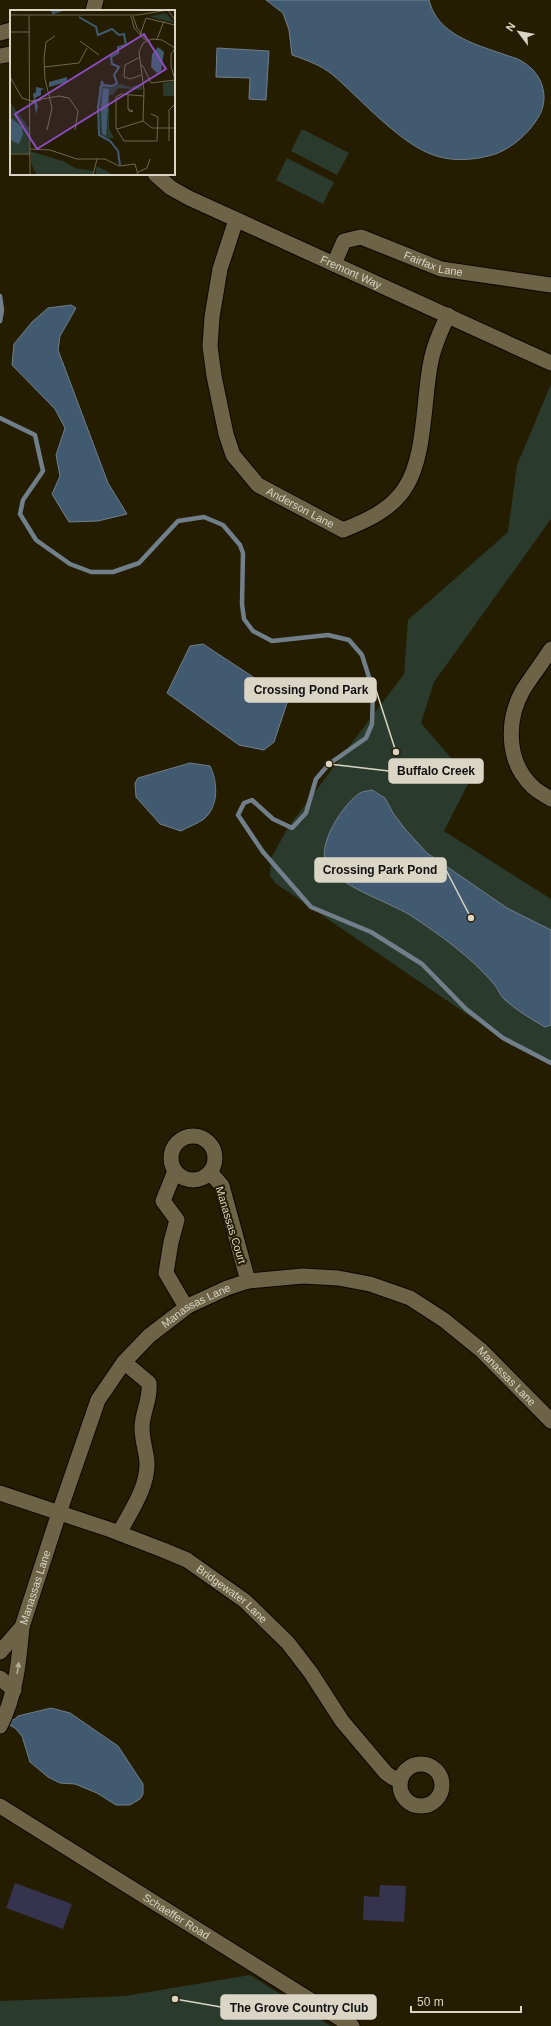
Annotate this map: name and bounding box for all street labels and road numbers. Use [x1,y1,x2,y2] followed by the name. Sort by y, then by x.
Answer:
[402,249,464,278] street label: Fairfax Lane
[319,253,384,291] street label: Fremont Way
[265,485,336,530] street label: Anderson Lane
[214,1185,248,1265] street label: Manassas Court
[159,1281,232,1330] street label: Manassas Lane
[475,1344,538,1408] street label: Manassas Lane
[17,1549,53,1626] street label: Manassas Lane
[194,1563,270,1625] street label: Bridgewater Lane
[141,1891,212,1942] street label: Schaeffer Road

